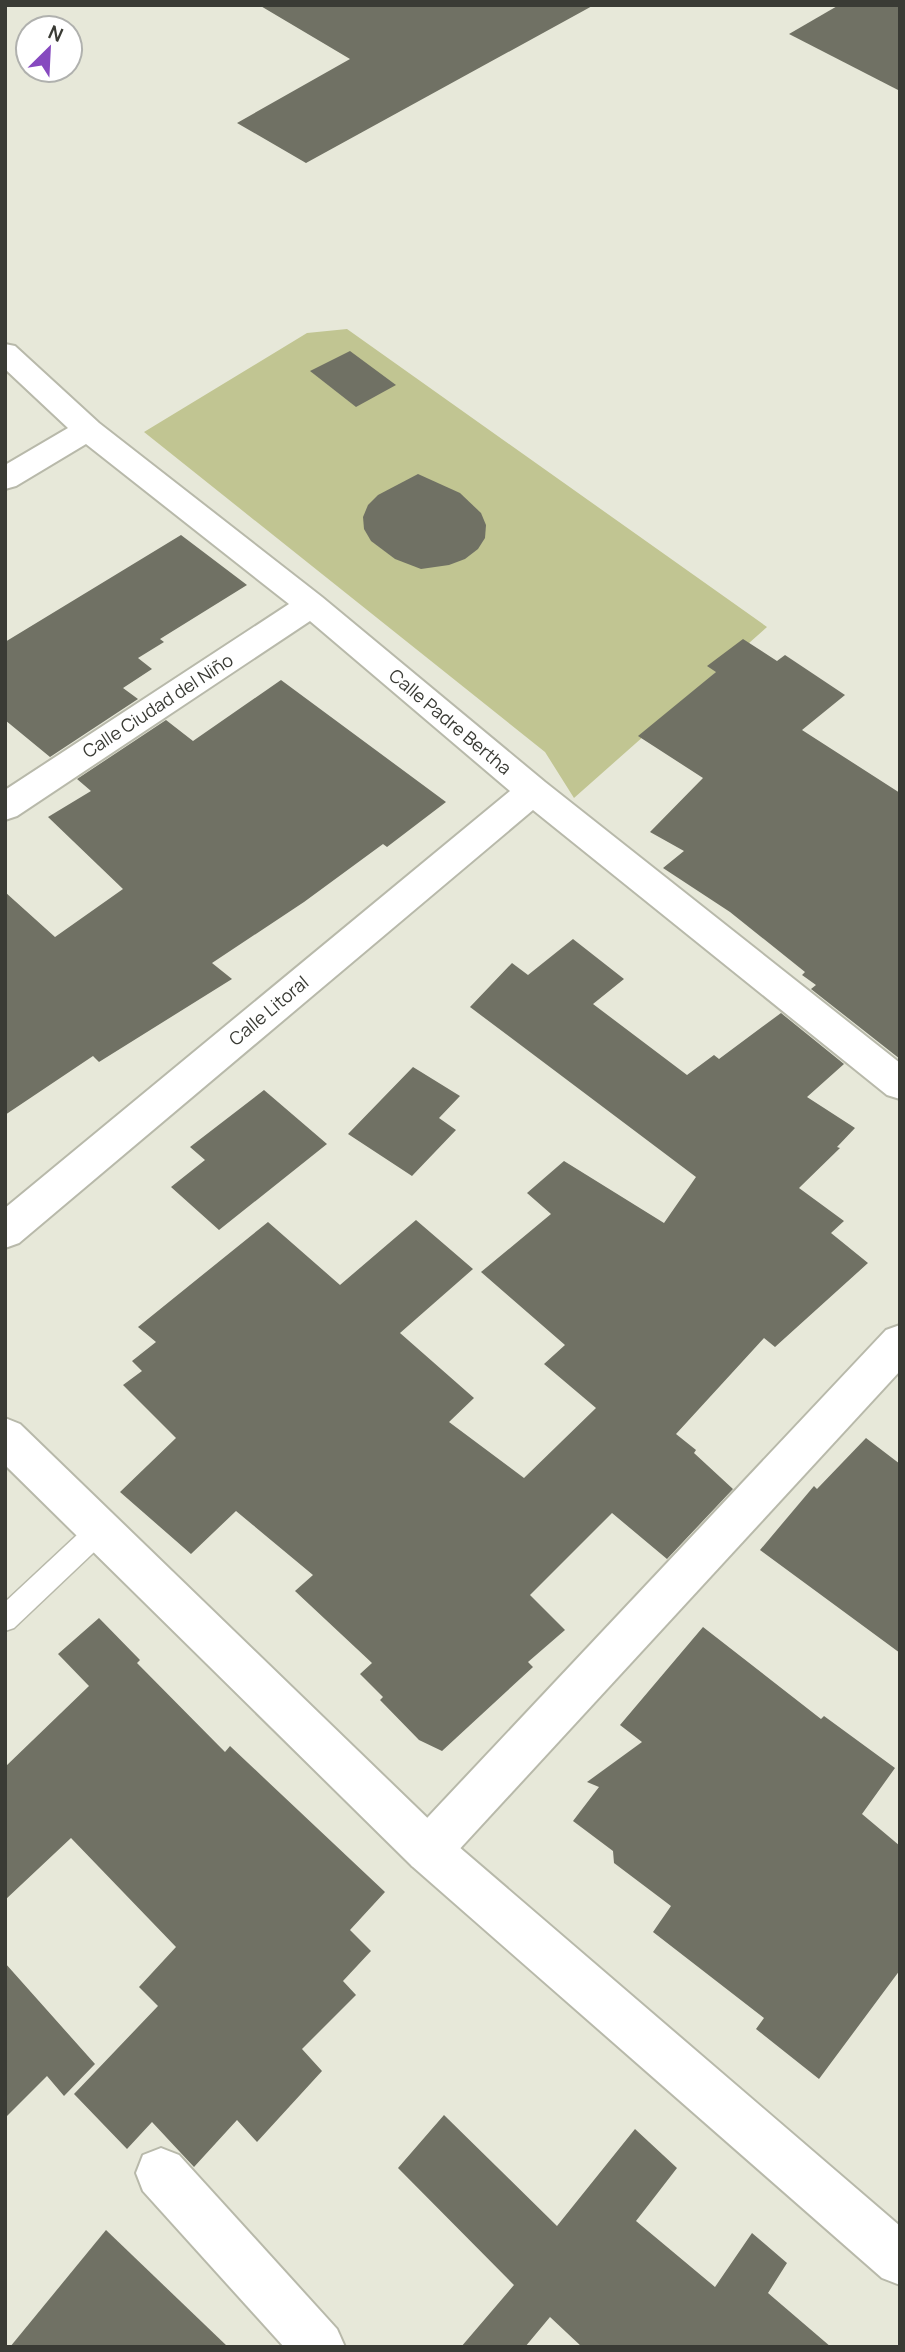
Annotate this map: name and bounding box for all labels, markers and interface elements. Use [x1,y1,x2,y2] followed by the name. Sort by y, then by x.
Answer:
[14,14,84,84] north arrow
[44,19,67,48] text: N
[78,647,237,763] street label: Calle Ciudad del Niño
[384,663,517,780] street label: Calle Padre Bertha
[224,970,313,1050] street label: Calle Litoral

